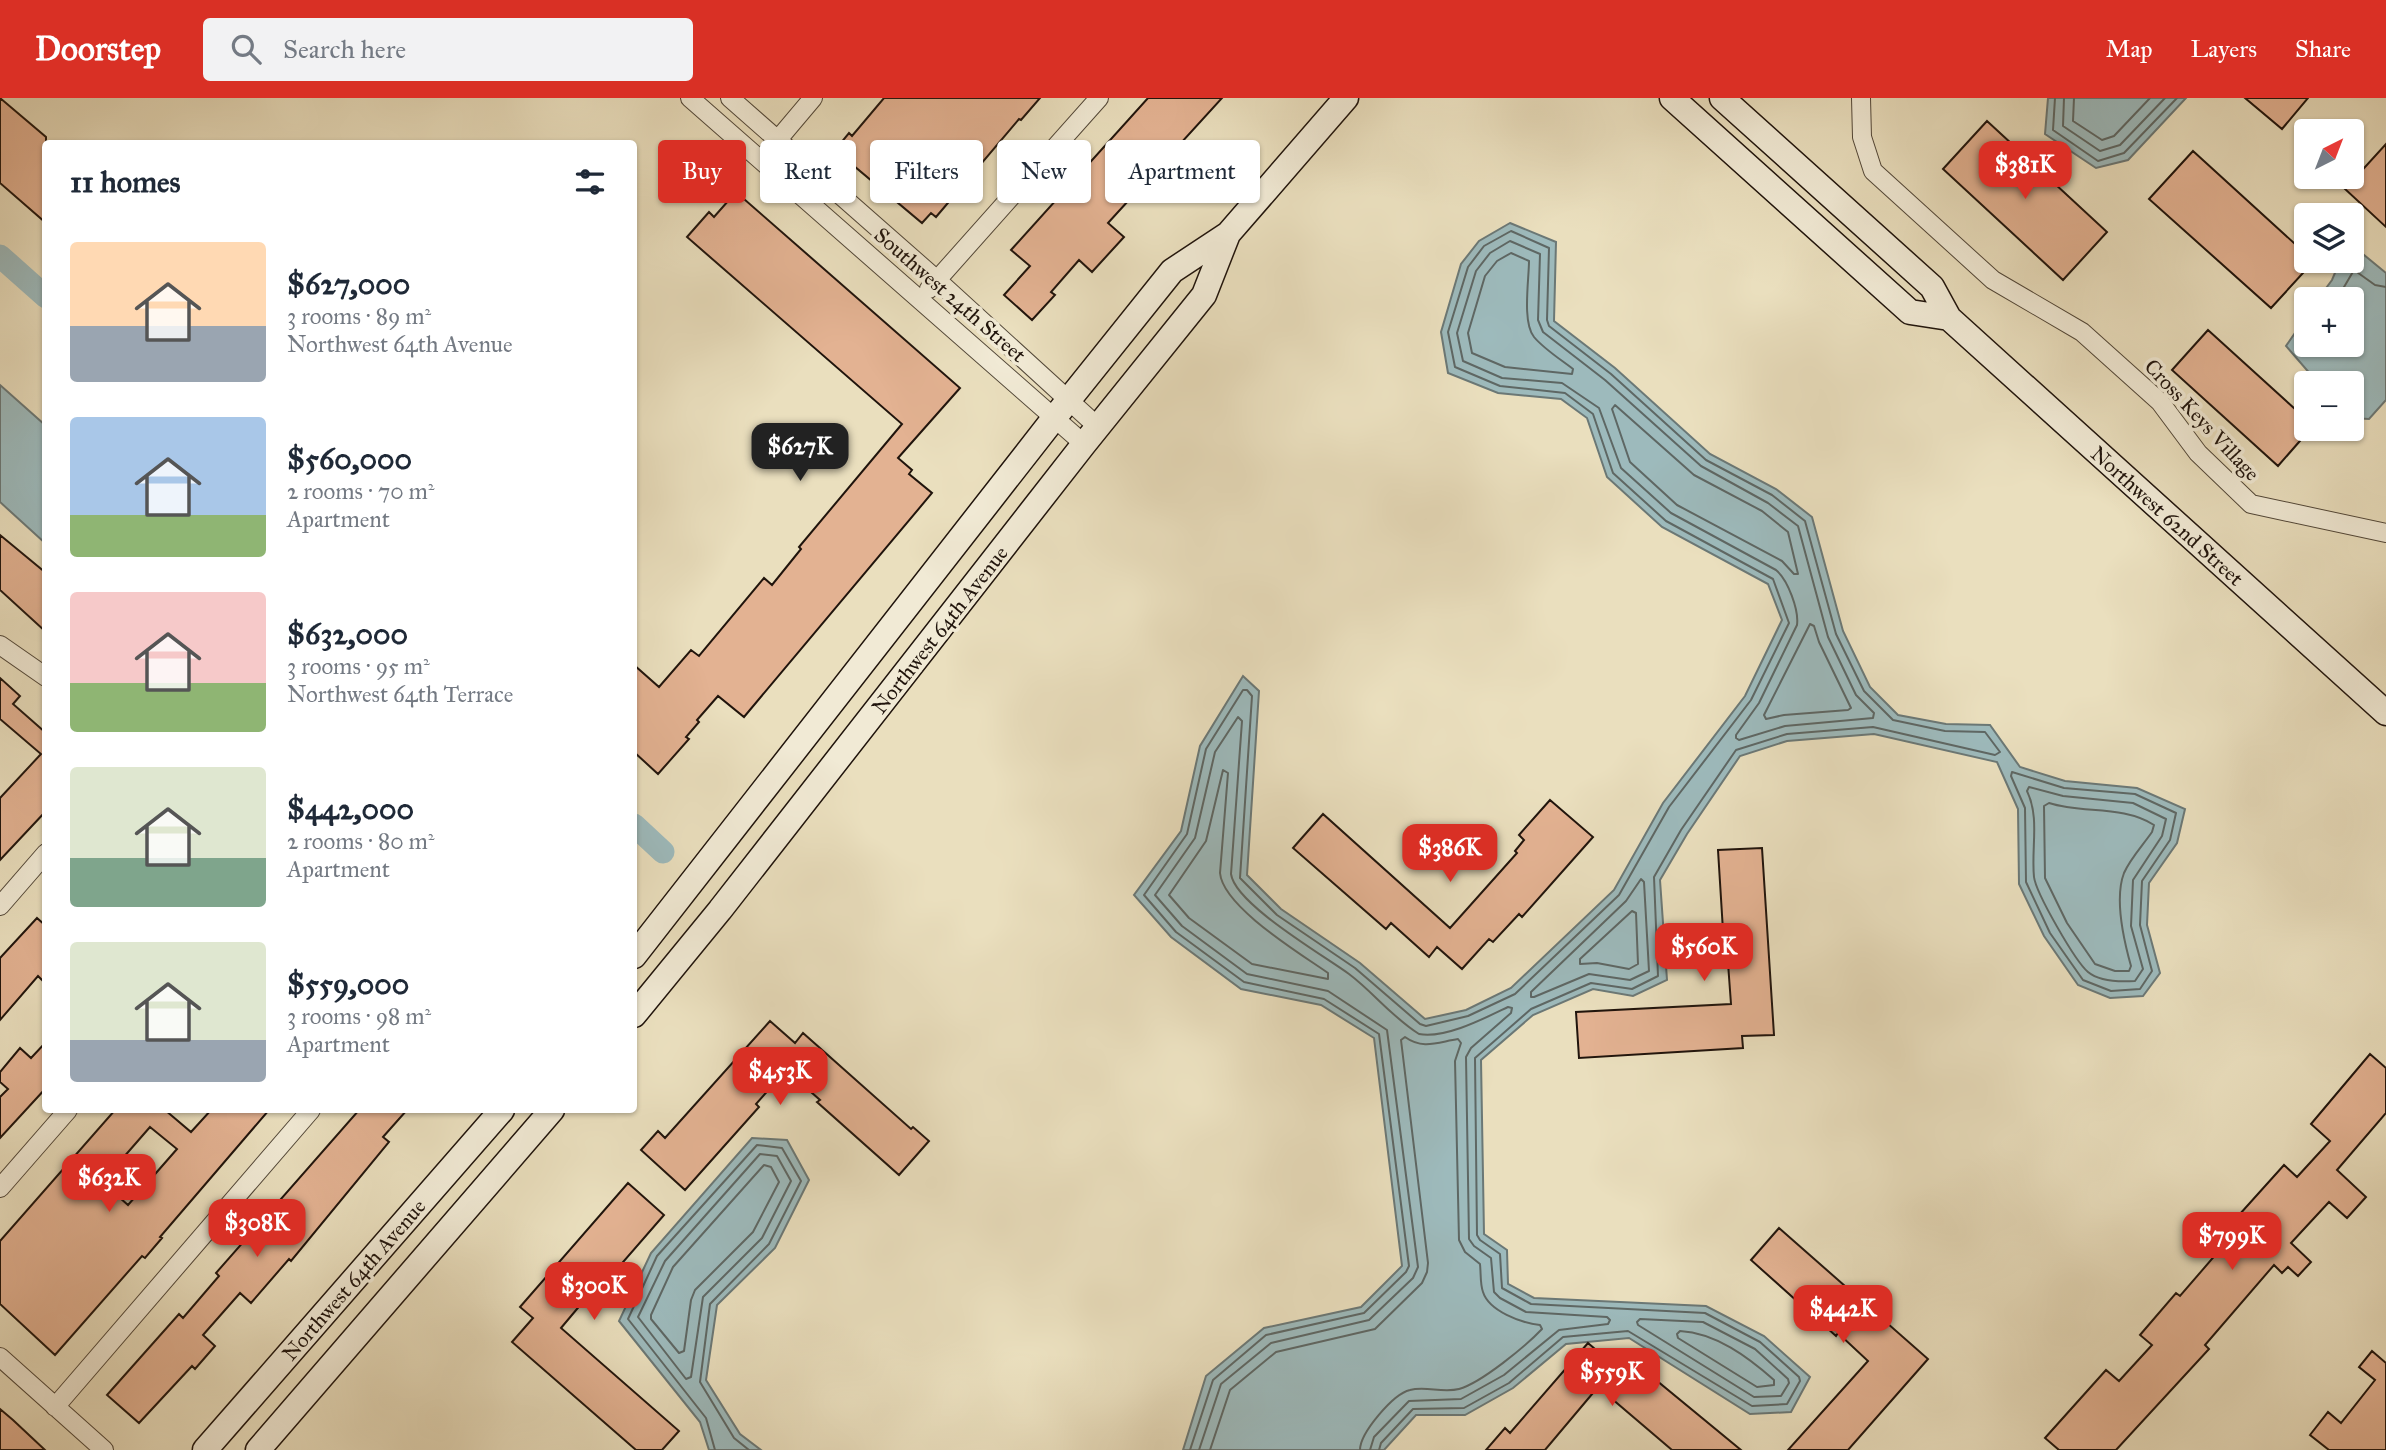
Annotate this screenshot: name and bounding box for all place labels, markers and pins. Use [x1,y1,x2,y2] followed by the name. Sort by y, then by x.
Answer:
[1976,141,2074,201] pin: $381K
[751,424,849,483] pin: $627K
[1401,824,1499,884] pin: $386K
[1655,924,1753,983] pin: $560K
[731,1048,829,1107] pin: $453K
[60,1154,158,1214] pin: $632K
[208,1200,306,1259] pin: $308K
[2183,1212,2281,1272] pin: $799K
[545,1262,643,1322] pin: $300K
[1794,1286,1892,1345] pin: $442K
[1563,1348,1661,1408] pin: $559K

